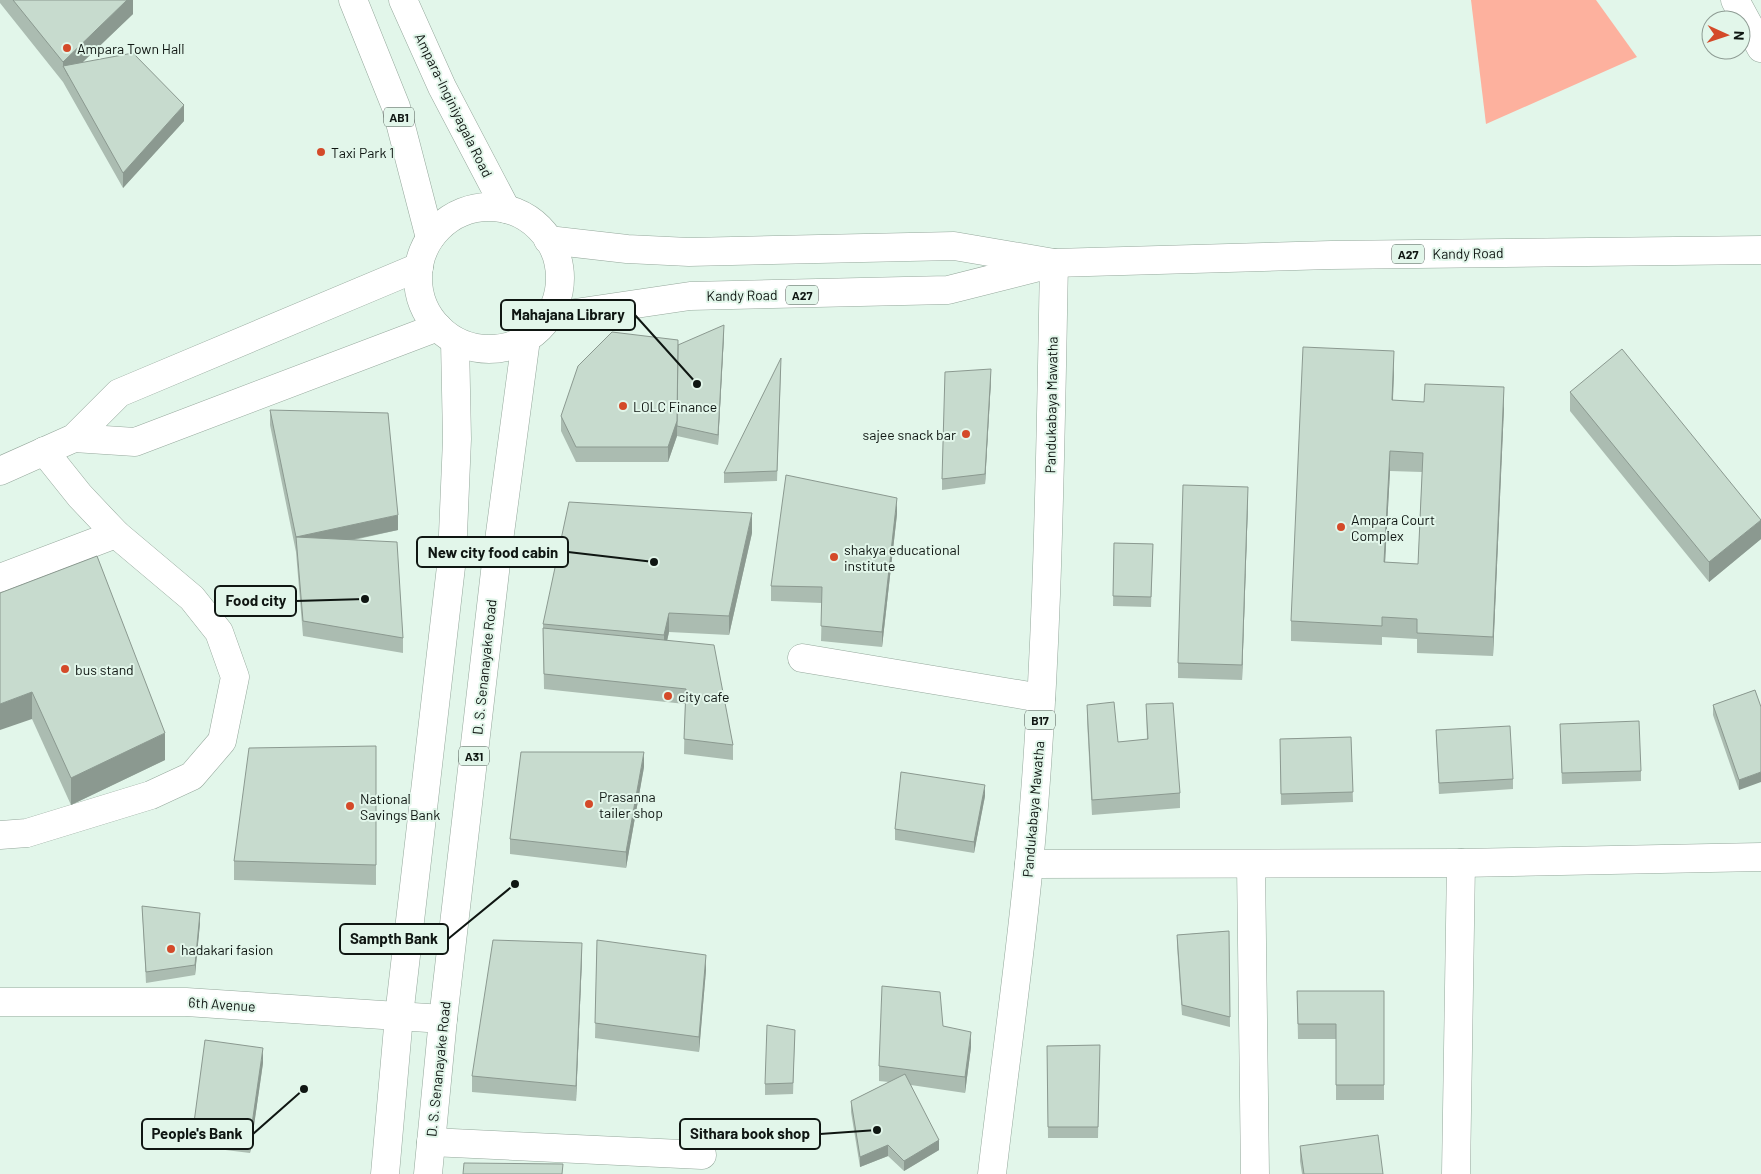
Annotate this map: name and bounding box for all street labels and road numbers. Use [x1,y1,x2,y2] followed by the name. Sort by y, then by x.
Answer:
[412,30,496,180] street label: Ampara-Inginiyagala Road
[384,108,414,126] road number: AB1
[1392,244,1424,264] road number: A27
[1432,244,1504,262] street label: Kandy Road
[706,286,778,304] street label: Kandy Road
[786,286,818,304] road number: A27
[1041,336,1061,474] street label: Pandukabaya Mawatha
[468,598,500,736] street label: D. S. Senanayake Road
[1025,710,1055,730] road number: B17
[1019,740,1047,878] street label: Pandukabaya Mawatha
[459,746,489,766] road number: A31
[188,993,256,1015] street label: 6th Avenue
[422,1000,454,1138] street label: D. S. Senanayake Road

